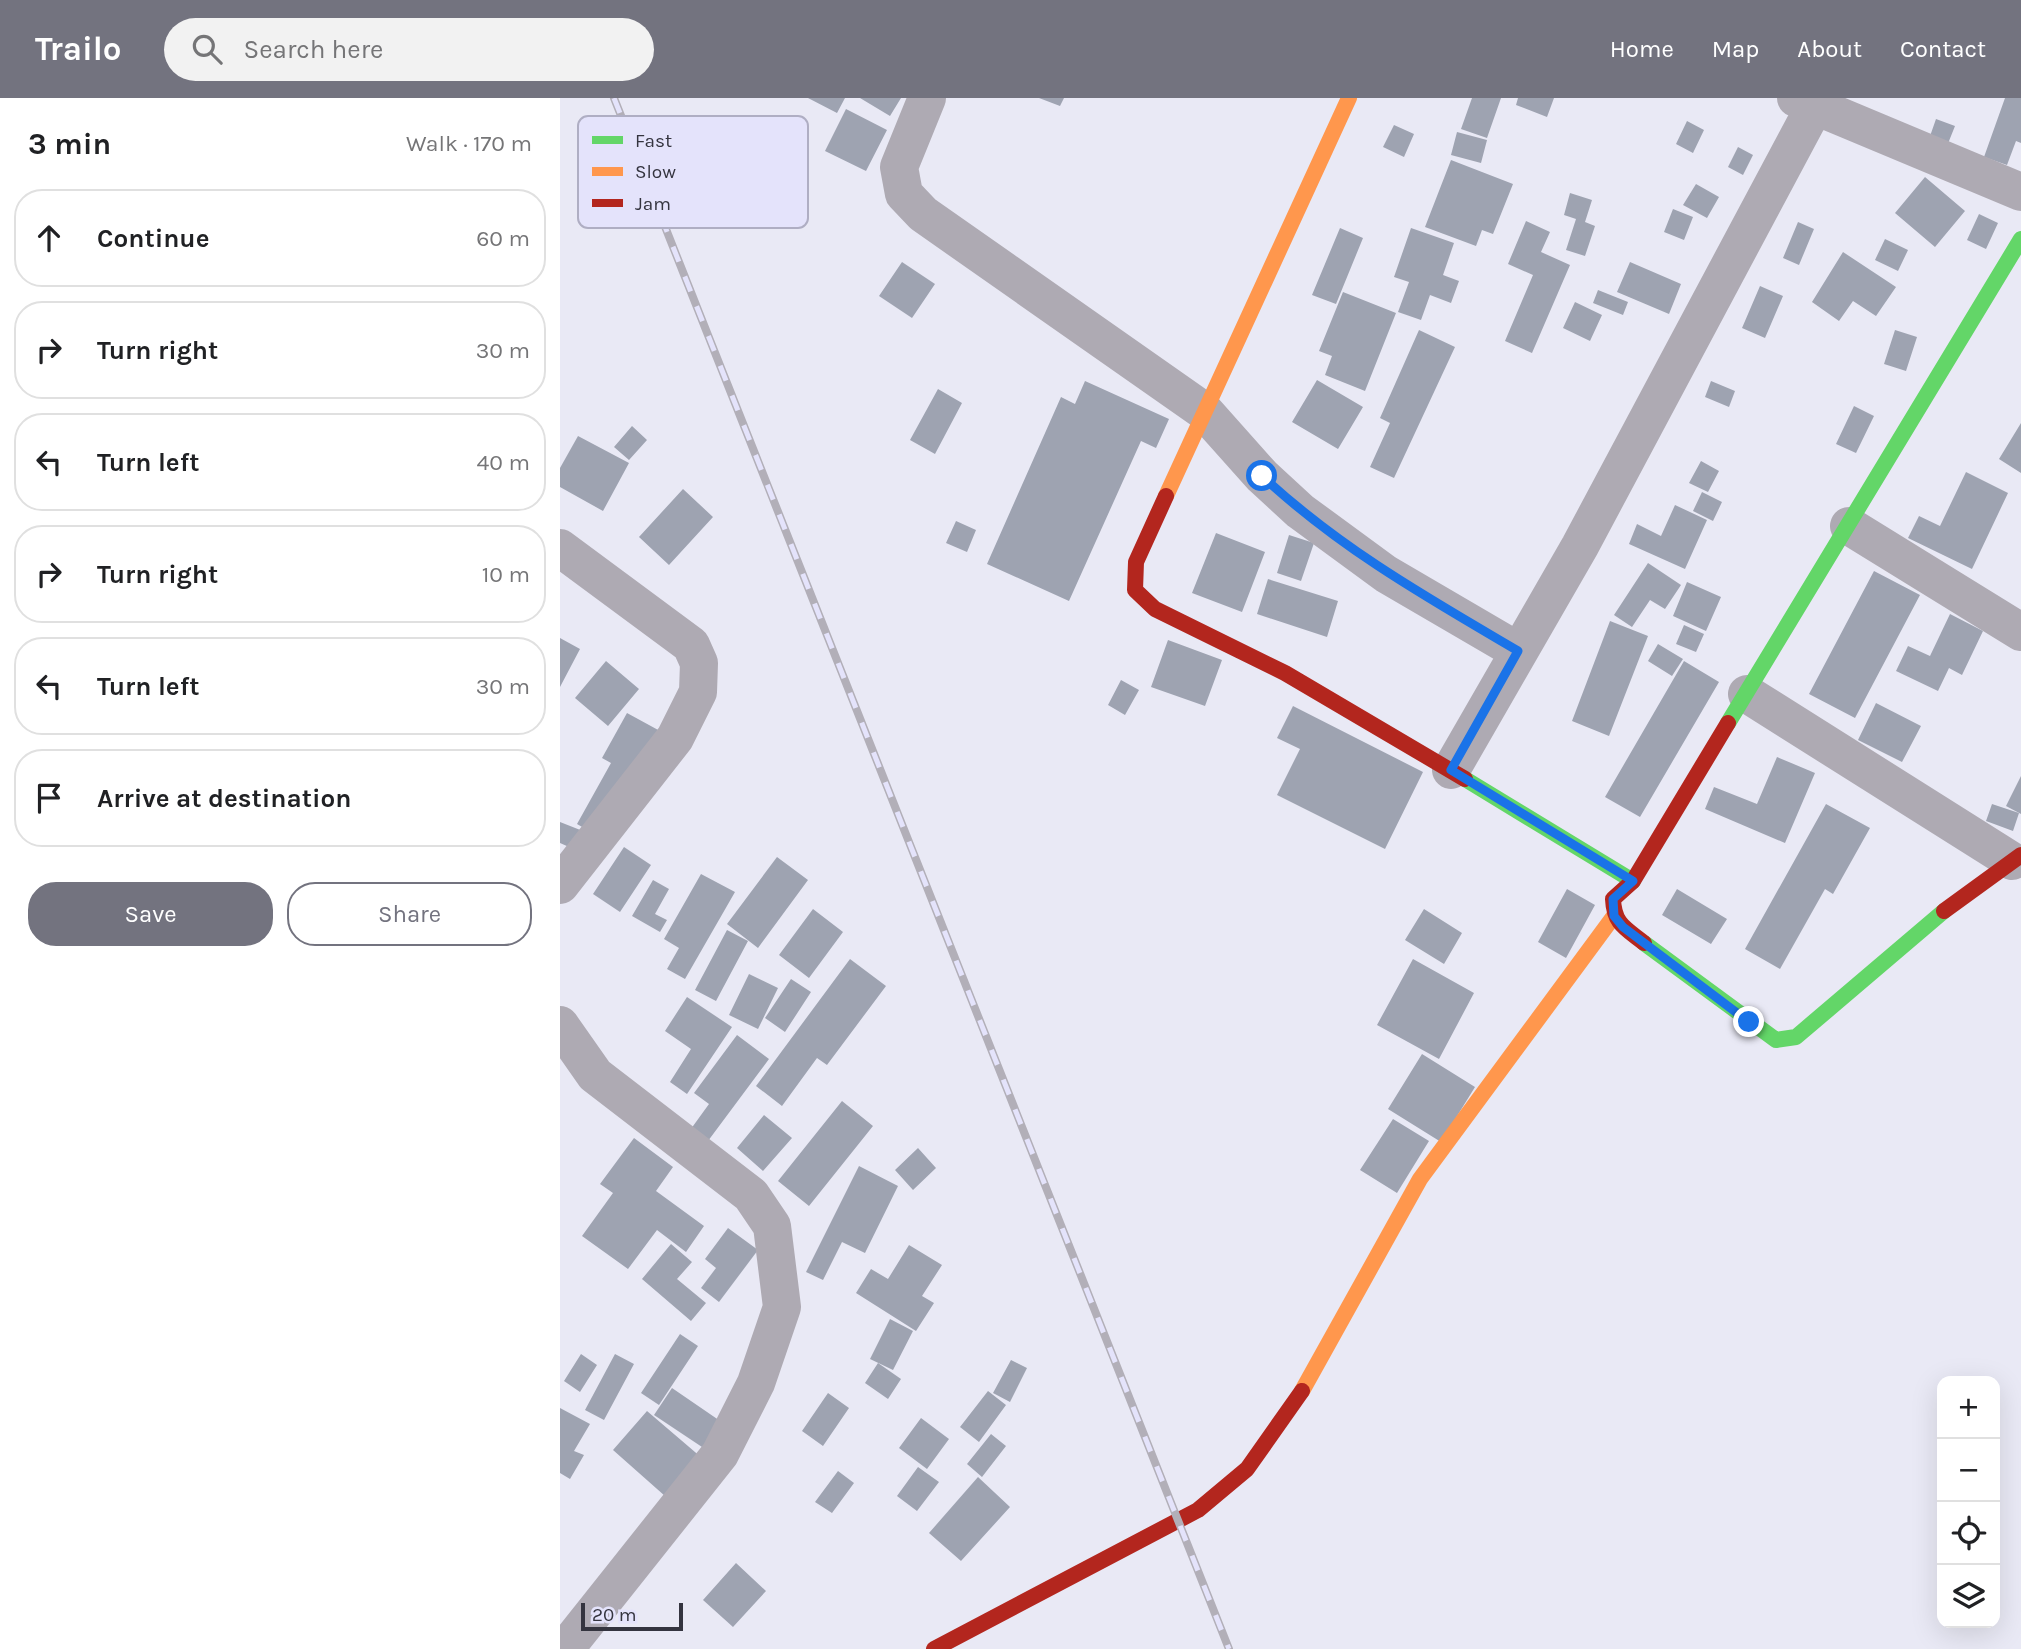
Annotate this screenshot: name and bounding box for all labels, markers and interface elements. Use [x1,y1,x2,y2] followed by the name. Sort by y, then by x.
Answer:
[164,18,654,81] search box
[35,30,122,68] text: Trailo
[188,30,226,68] icon: search
[244,34,383,65] text: Search here
[1610,35,1674,63] text: Home
[1712,35,1759,63] text: Map
[1797,35,1862,63] text: About
[1900,35,1986,63] text: Contact
[578,116,808,228] legend
[28,126,111,162] text: 3 min
[406,130,532,157] text: Walk · 170 m
[635,130,672,152] text: Fast
[635,161,676,183] text: Slow
[635,193,671,215] text: Jam
[30,219,68,257] icon: ahead
[97,223,209,254] text: Continue
[476,225,530,252] text: 60 m
[30,331,68,369] icon: right
[97,335,218,366] text: Turn right
[476,337,530,364] text: 30 m
[30,443,68,481] icon: left
[97,447,199,478] text: Turn left
[477,449,530,476] text: 40 m
[1246,460,1277,491] route start
[30,555,68,593] icon: right
[97,559,218,590] text: Turn right
[482,561,530,588] text: 10 m
[30,667,68,705] icon: left
[97,671,199,702] text: Turn left
[476,673,530,700] text: 30 m
[30,779,68,817] icon: arrive
[97,783,351,814] text: Arrive at destination
[28,882,273,946] button: Save
[287,882,532,946] button: Share
[1733,1006,1764,1037] route end
[1937,1376,2000,1628] map controls
[1937,1376,2000,1439] button: +
[1937,1439,2000,1502] button: −
[1937,1502,2000,1565] button: locate
[1937,1565,2000,1628] button: layers
[581,1600,682,1632] scale bar
[592,1604,637,1626] text: 20 m

